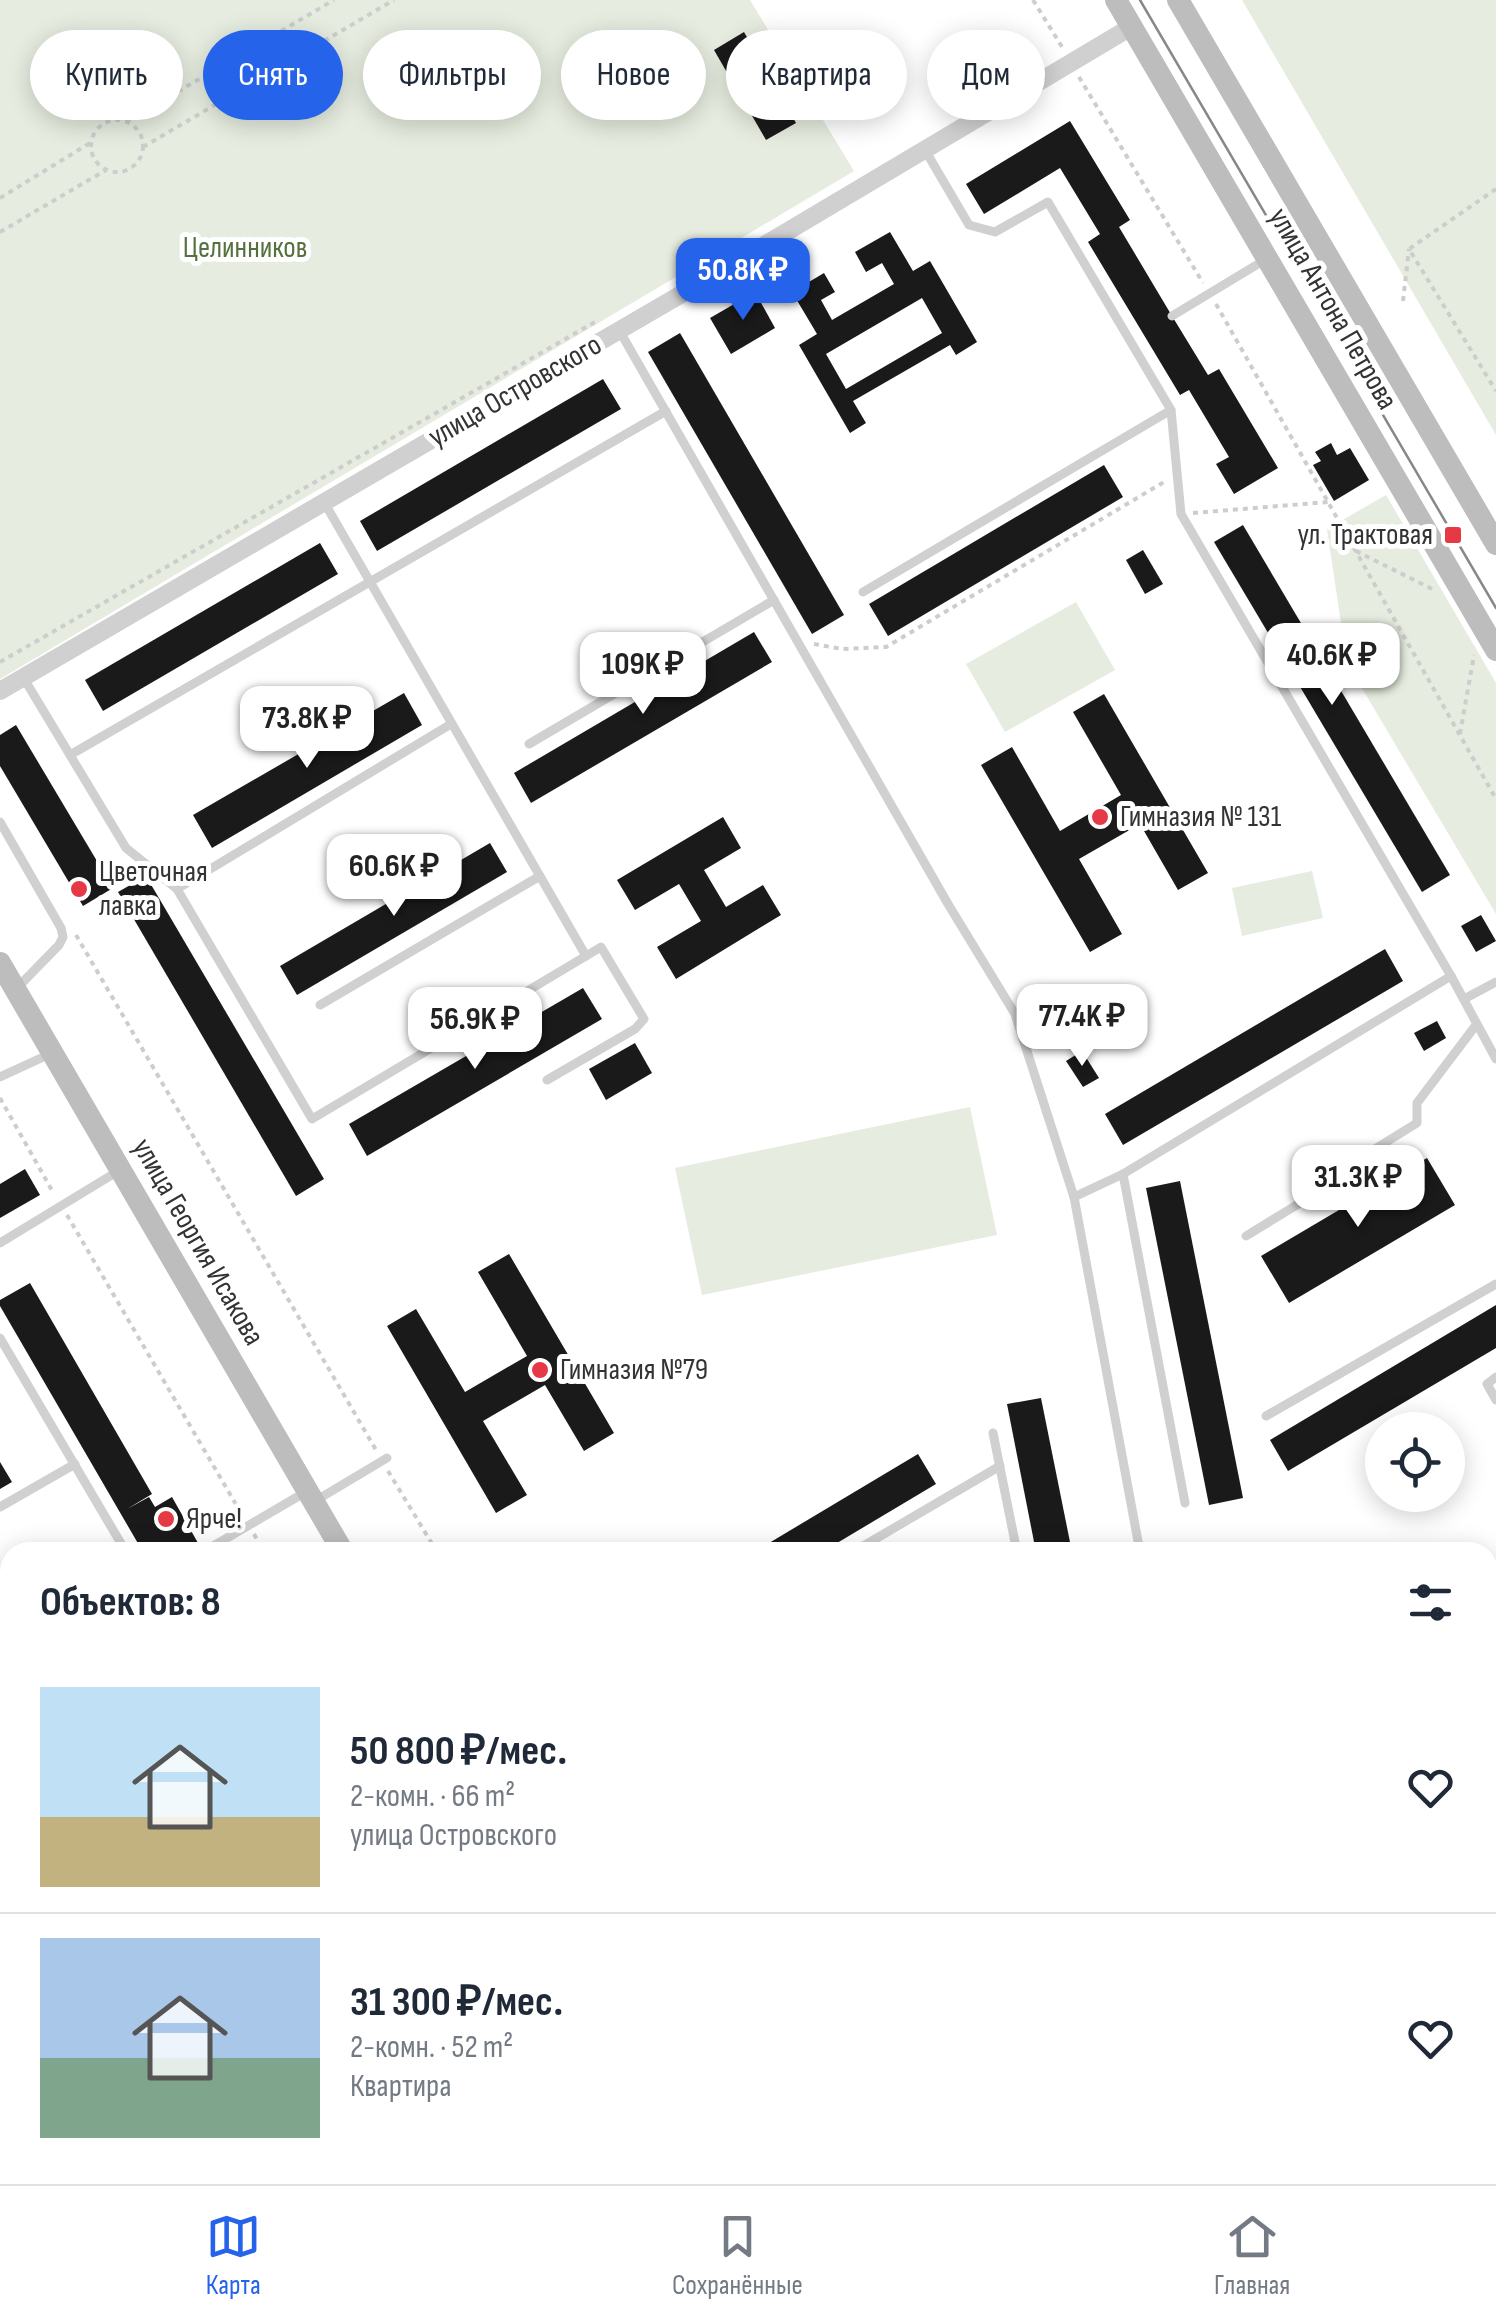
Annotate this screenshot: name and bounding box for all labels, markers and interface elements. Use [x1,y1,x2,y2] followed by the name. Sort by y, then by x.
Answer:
[30,30,183,120] chip: Купить
[203,30,343,120] chip: Снять
[363,30,541,120] chip: Фильтры
[561,30,706,120] chip: Новое
[726,30,907,120] chip: Квартира
[927,30,1045,120] chip: Дом
[1261,202,1405,416] street label: улица Антона Петрова
[183,230,307,266] park label: Целинников
[651,238,835,323] pin: 50.8K ₽
[698,251,788,290] text: 50.8K ₽
[422,327,608,455] street label: улица Островского
[1297,517,1433,553] place label: ул. Трактовая
[1442,524,1464,546] marker: ул. Трактовая
[1240,623,1424,708] pin: 40.6K ₽
[562,632,724,717] pin: 109K ₽
[1287,636,1377,675] text: 40.6K ₽
[602,645,684,684] text: 109K ₽
[215,686,399,771] pin: 73.8K ₽
[262,699,352,738] text: 73.8K ₽
[1120,799,1282,835] place label: Гимназия № 131
[1089,806,1111,828] marker: Гимназия № 131
[302,834,486,919] pin: 60.6K ₽
[349,847,439,886] text: 60.6K ₽
[99,854,208,924] place label: Цветочная лавка
[68,878,90,900] marker: Цветочная лавка
[990,984,1174,1069] pin: 77.4K ₽
[383,987,567,1072] pin: 56.9K ₽
[1039,997,1125,1036] text: 77.4K ₽
[430,1000,520,1039] text: 56.9K ₽
[124,1132,272,1352] street label: улица Георгия Исакова
[1266,1145,1450,1230] pin: 31.3K ₽
[1314,1158,1402,1197] text: 31.3K ₽
[560,1352,708,1388] place label: Гимназия №79
[529,1359,551,1381] marker: Гимназия №79
[1365,1412,1465,1512] map controls
[1365,1412,1465,1512] button: locate
[186,1501,242,1537] place label: Ярче!
[155,1508,177,1530] marker: Ярче!
[1403,1575,1458,1630] icon: filters
[40,1577,221,1628] text: Объектов: 8
[350,1726,567,1777] text: 50 800 ₽/мес.
[120,1727,240,1847] icon: home
[1403,1760,1458,1815] icon: heart
[350,1777,515,1816] text: 2-комн. · 66 m²
[350,1816,557,1855] text: улица Островского
[350,1977,563,2028] text: 31 300 ₽/мес.
[120,1978,240,2098] icon: home
[1403,2011,1458,2066] icon: heart
[350,2028,513,2067] text: 2-комн. · 52 m²
[350,2067,452,2106] text: Квартира
[206,2209,261,2302] tab: Карта
[672,2209,803,2302] tab: Сохранённые
[1214,2209,1290,2302] tab: Главная

